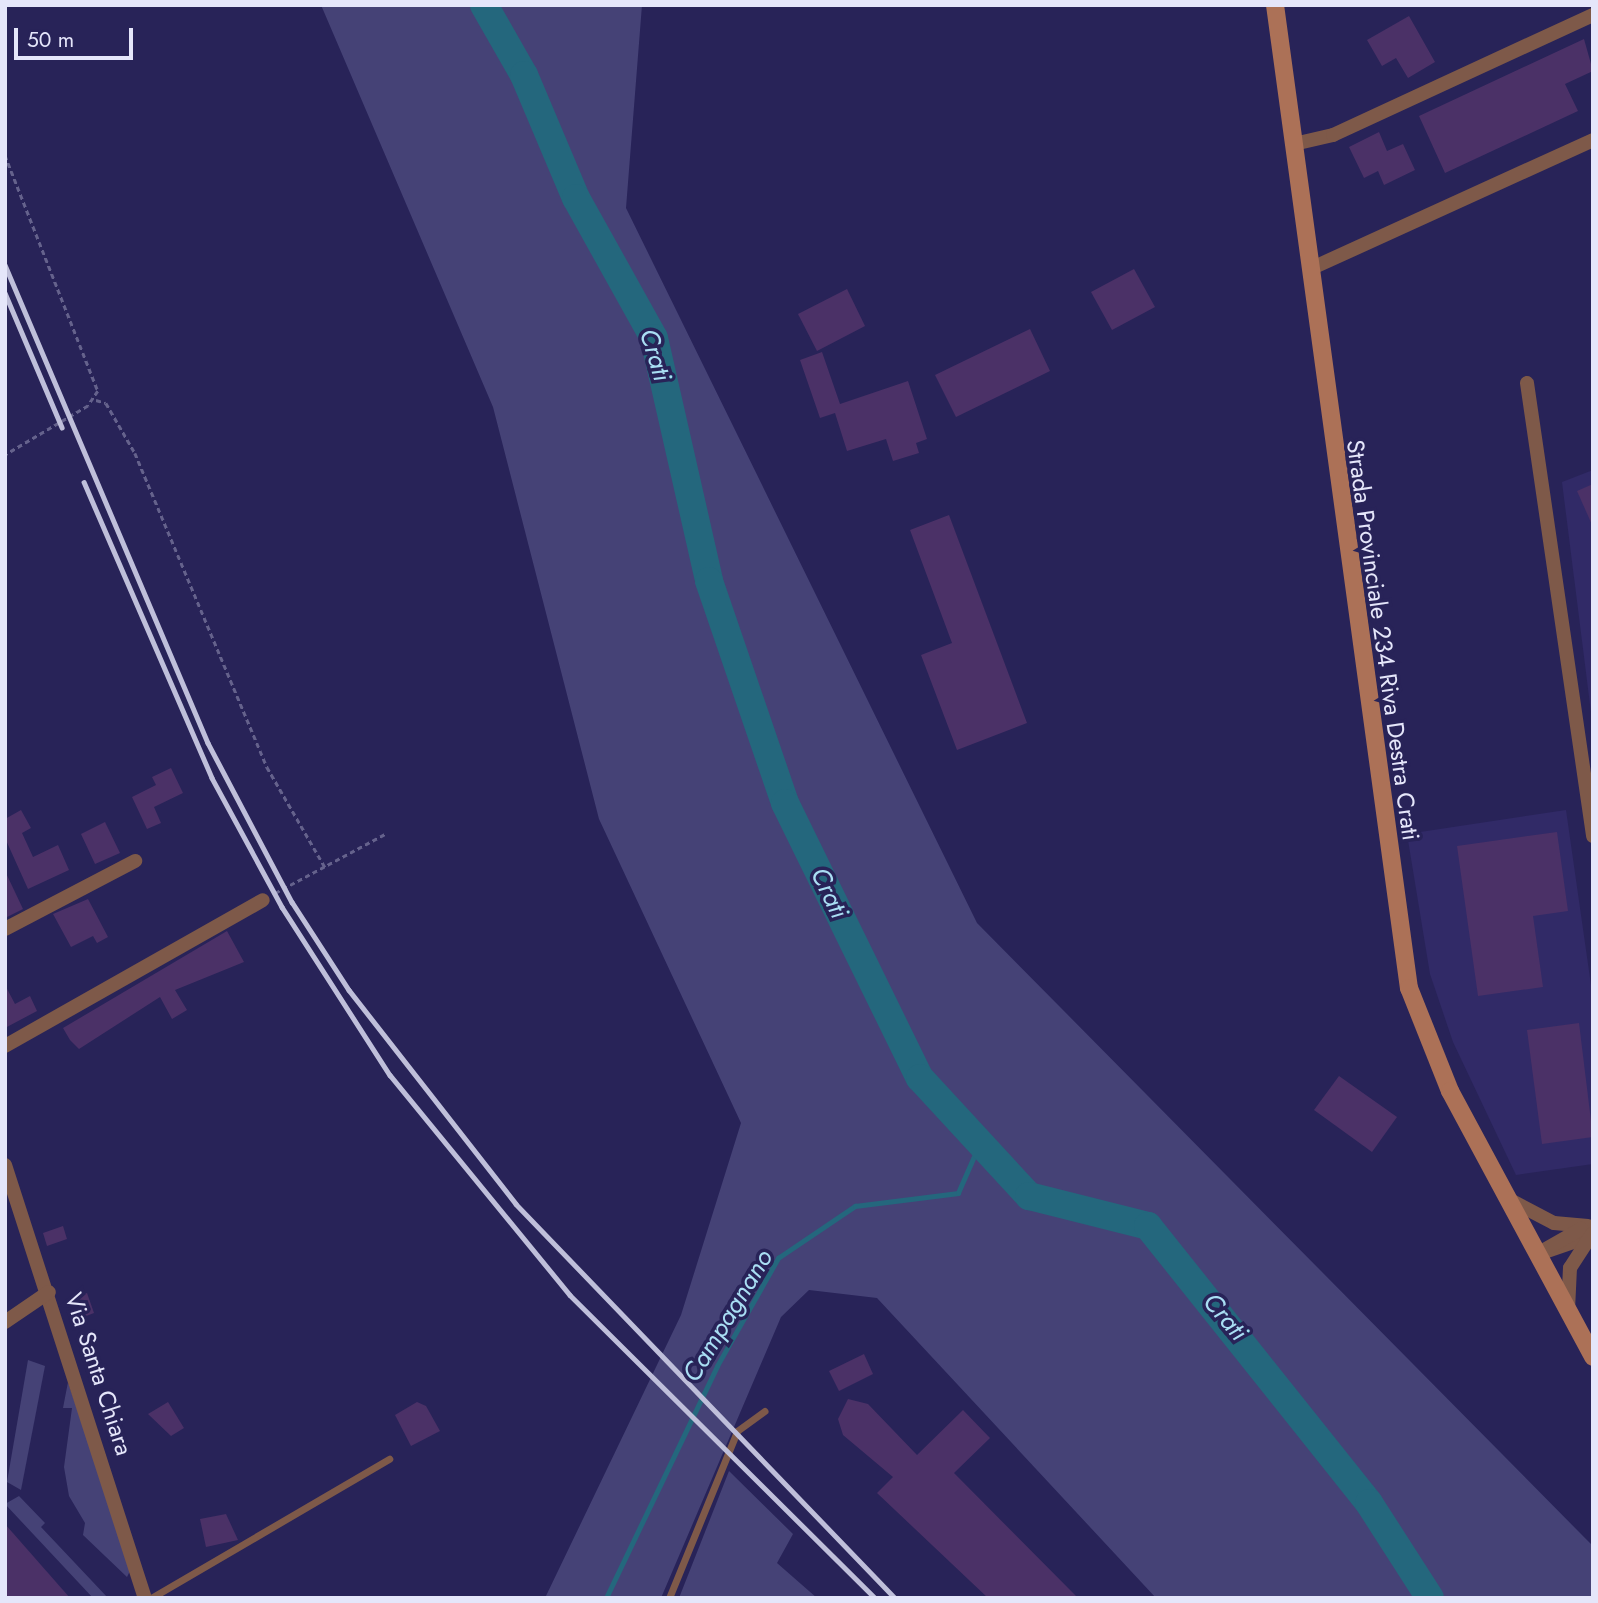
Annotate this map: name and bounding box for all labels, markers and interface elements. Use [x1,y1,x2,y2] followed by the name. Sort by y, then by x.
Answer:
[18,14,136,58] scale bar
[27,25,74,55] text: 50 m
[632,325,678,385] water label: Crati
[1341,438,1425,842] street label: Strada Provinciale 234 Riva Destra Crati
[803,862,855,924] water label: Crati
[676,1244,780,1388] water label: Campagnano
[1196,1287,1254,1347] water label: Crati
[59,1289,139,1459] street label: Via Santa Chiara

